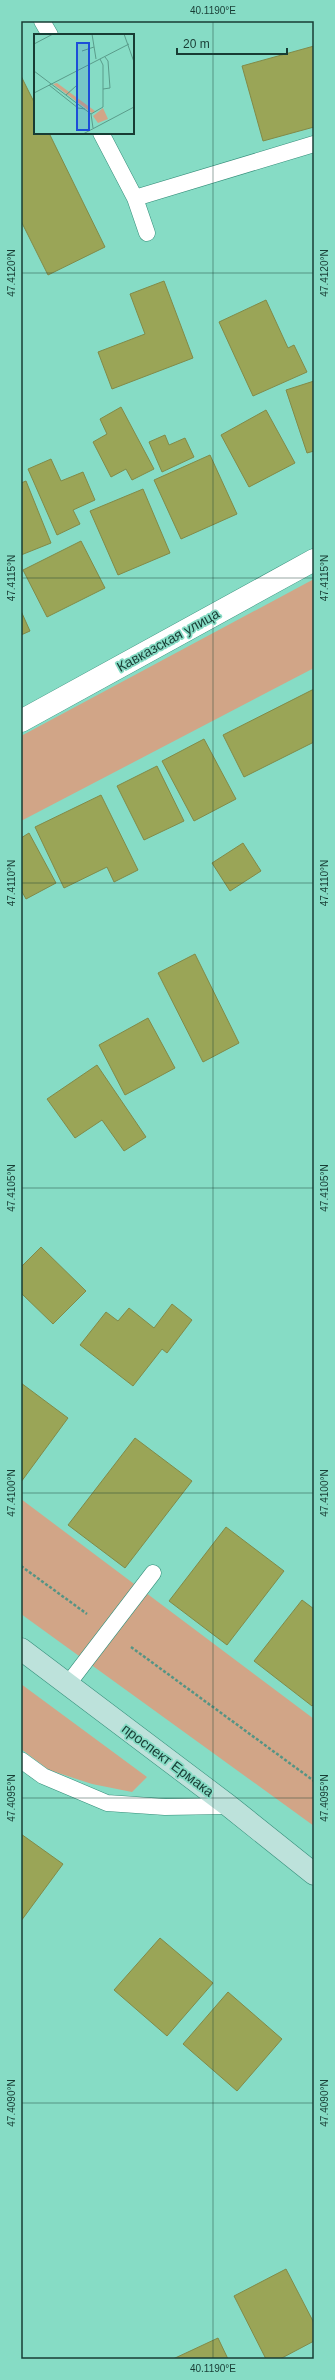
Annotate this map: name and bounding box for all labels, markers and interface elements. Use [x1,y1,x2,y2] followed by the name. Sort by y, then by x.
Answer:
[190,5,236,16] text: 40.1190°E
[177,30,287,56] scale bar
[34,34,134,134] inset map
[183,37,210,51] text: 20 m
[6,249,17,297] text: 47.4120°N
[319,249,330,297] text: 47.4120°N
[6,555,17,601] text: 47.4115°N
[319,555,330,601] text: 47.4115°N
[114,605,222,675] street label: Кавказская улица
[6,860,17,906] text: 47.4110°N
[319,860,330,906] text: 47.4110°N
[6,1164,17,1212] text: 47.4105°N
[319,1164,330,1212] text: 47.4105°N
[6,1469,17,1517] text: 47.4100°N
[319,1469,330,1517] text: 47.4100°N
[119,1720,217,1800] street label: проспект Ермака
[6,1774,17,1822] text: 47.4095°N
[319,1774,330,1822] text: 47.4095°N
[6,2079,17,2127] text: 47.4090°N
[319,2079,330,2127] text: 47.4090°N
[190,2363,236,2374] text: 40.1190°E

